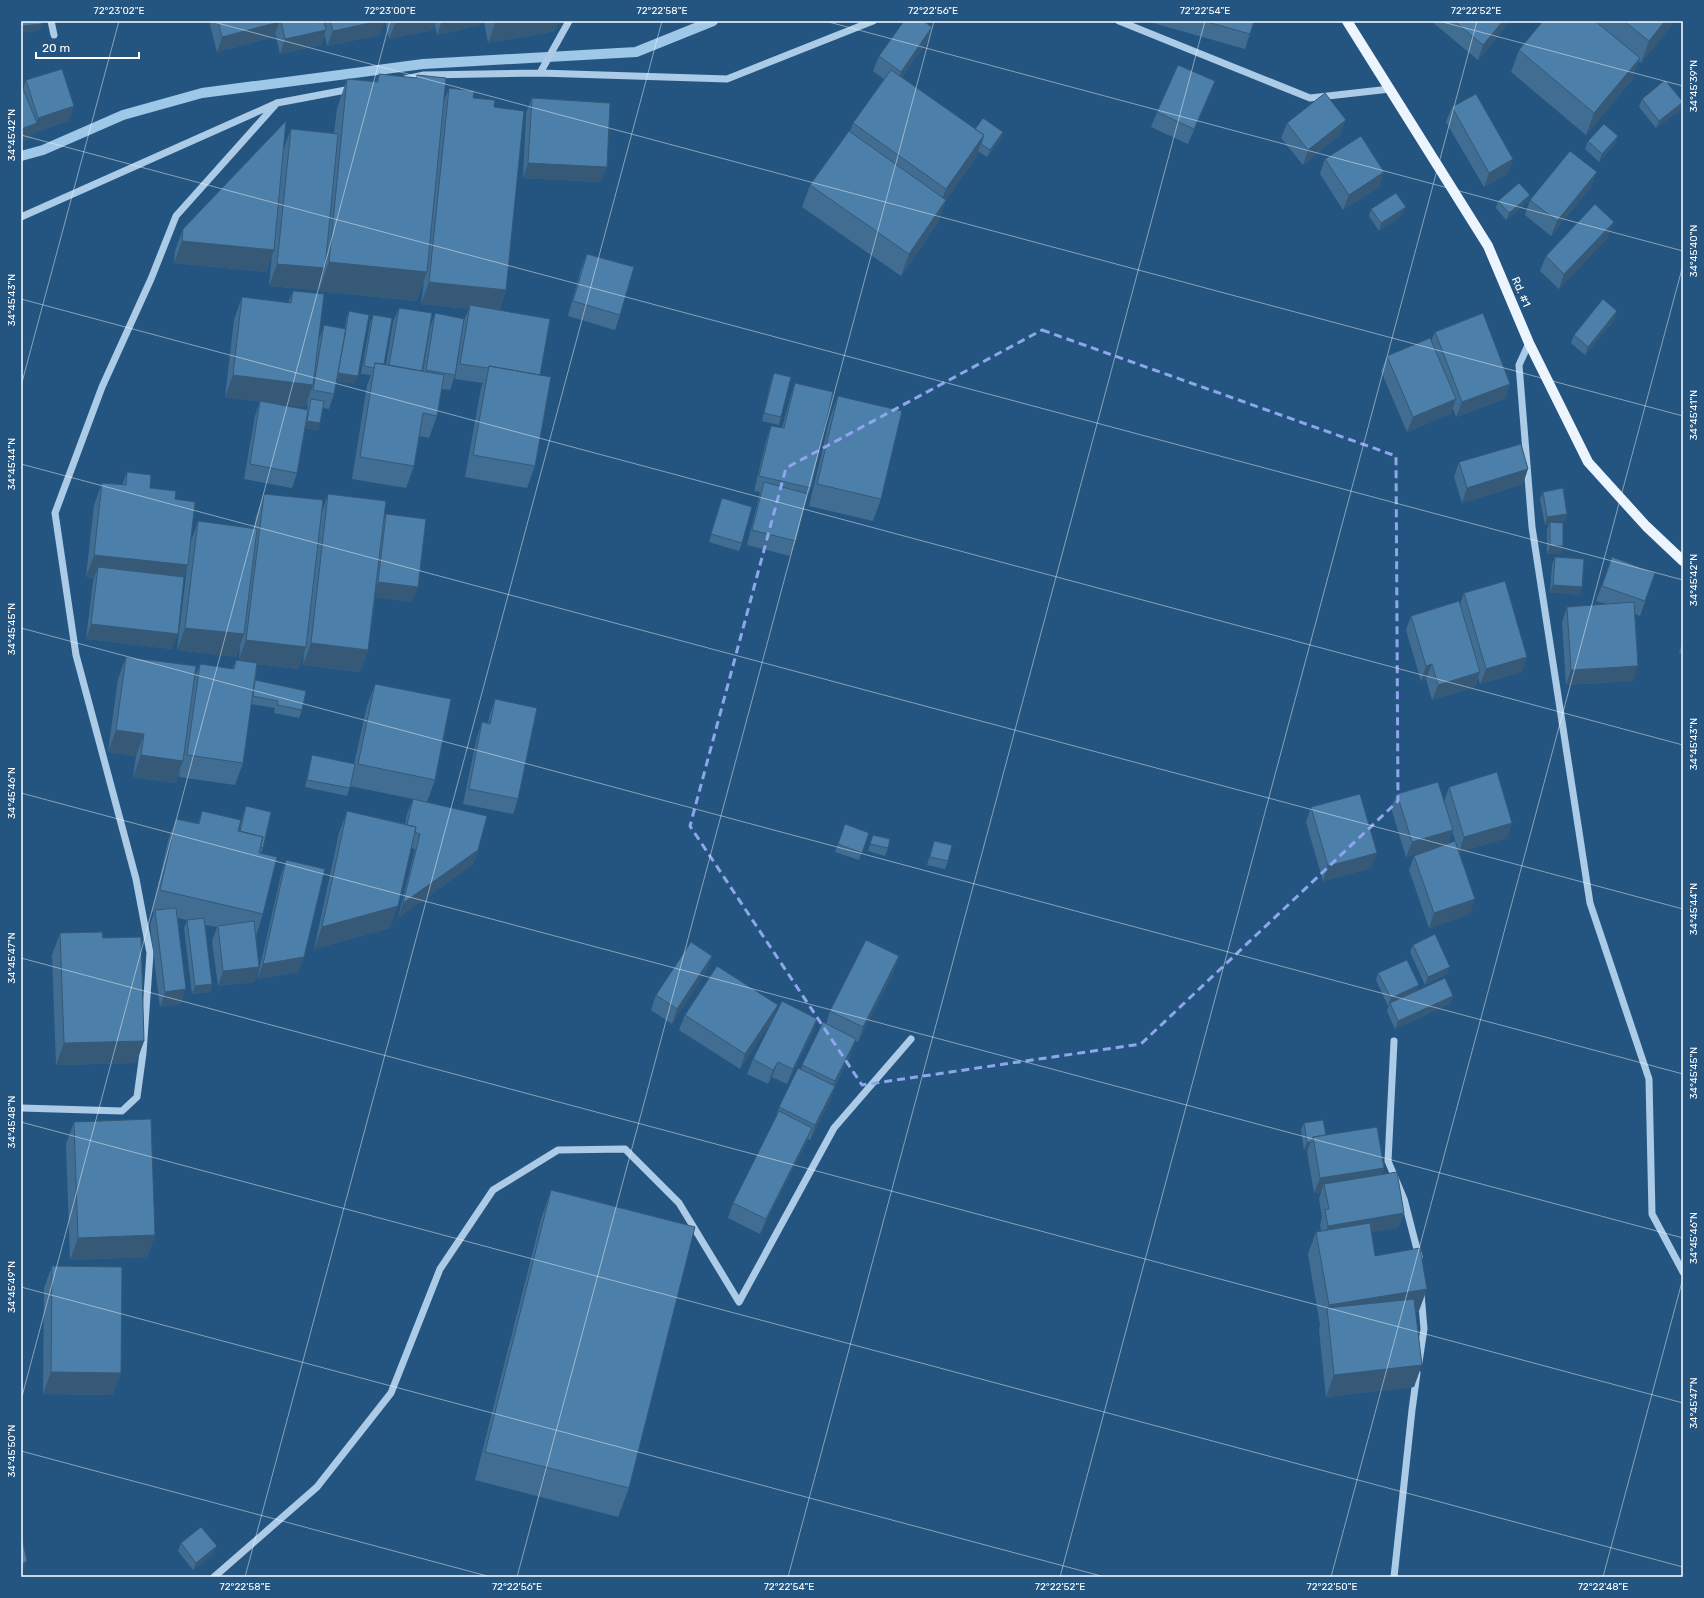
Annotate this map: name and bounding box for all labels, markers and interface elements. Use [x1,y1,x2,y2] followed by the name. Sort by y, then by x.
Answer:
[94,5,144,17] text: 72°23'02"E
[364,5,416,17] text: 72°23'00"E
[637,5,687,17] text: 72°22'58"E
[908,5,958,17] text: 72°22'56"E
[1180,5,1230,17] text: 72°22'54"E
[1451,5,1501,17] text: 72°22'52"E
[36,34,139,60] scale bar
[42,41,70,55] text: 20 m
[1688,60,1700,112] text: 34°45'39"N
[6,109,18,161] text: 34°45'42"N
[1688,225,1700,277] text: 34°45'40"N
[6,274,18,326] text: 34°45'43"N
[1509,275,1533,309] street label: Rd. #1
[1688,390,1700,440] text: 34°45'41"N
[6,438,18,490] text: 34°45'44"N
[1688,554,1700,606] text: 34°45'42"N
[6,603,18,655] text: 34°45'45"N
[1688,718,1700,770] text: 34°45'43"N
[6,767,18,819] text: 34°45'46"N
[1688,883,1700,935] text: 34°45'44"N
[6,932,18,984] text: 34°45'47"N
[1688,1047,1700,1099] text: 34°45'45"N
[6,1096,18,1148] text: 34°45'48"N
[1688,1212,1700,1264] text: 34°45'46"N
[6,1261,18,1313] text: 34°45'49"N
[1688,1377,1700,1429] text: 34°45'47"N
[6,1424,18,1477] text: 34°45'50"N
[220,1581,270,1593] text: 72°22'58"E
[492,1581,542,1593] text: 72°22'56"E
[764,1581,814,1593] text: 72°22'54"E
[1035,1581,1085,1593] text: 72°22'52"E
[1307,1581,1357,1593] text: 72°22'50"E
[1578,1581,1628,1593] text: 72°22'48"E

